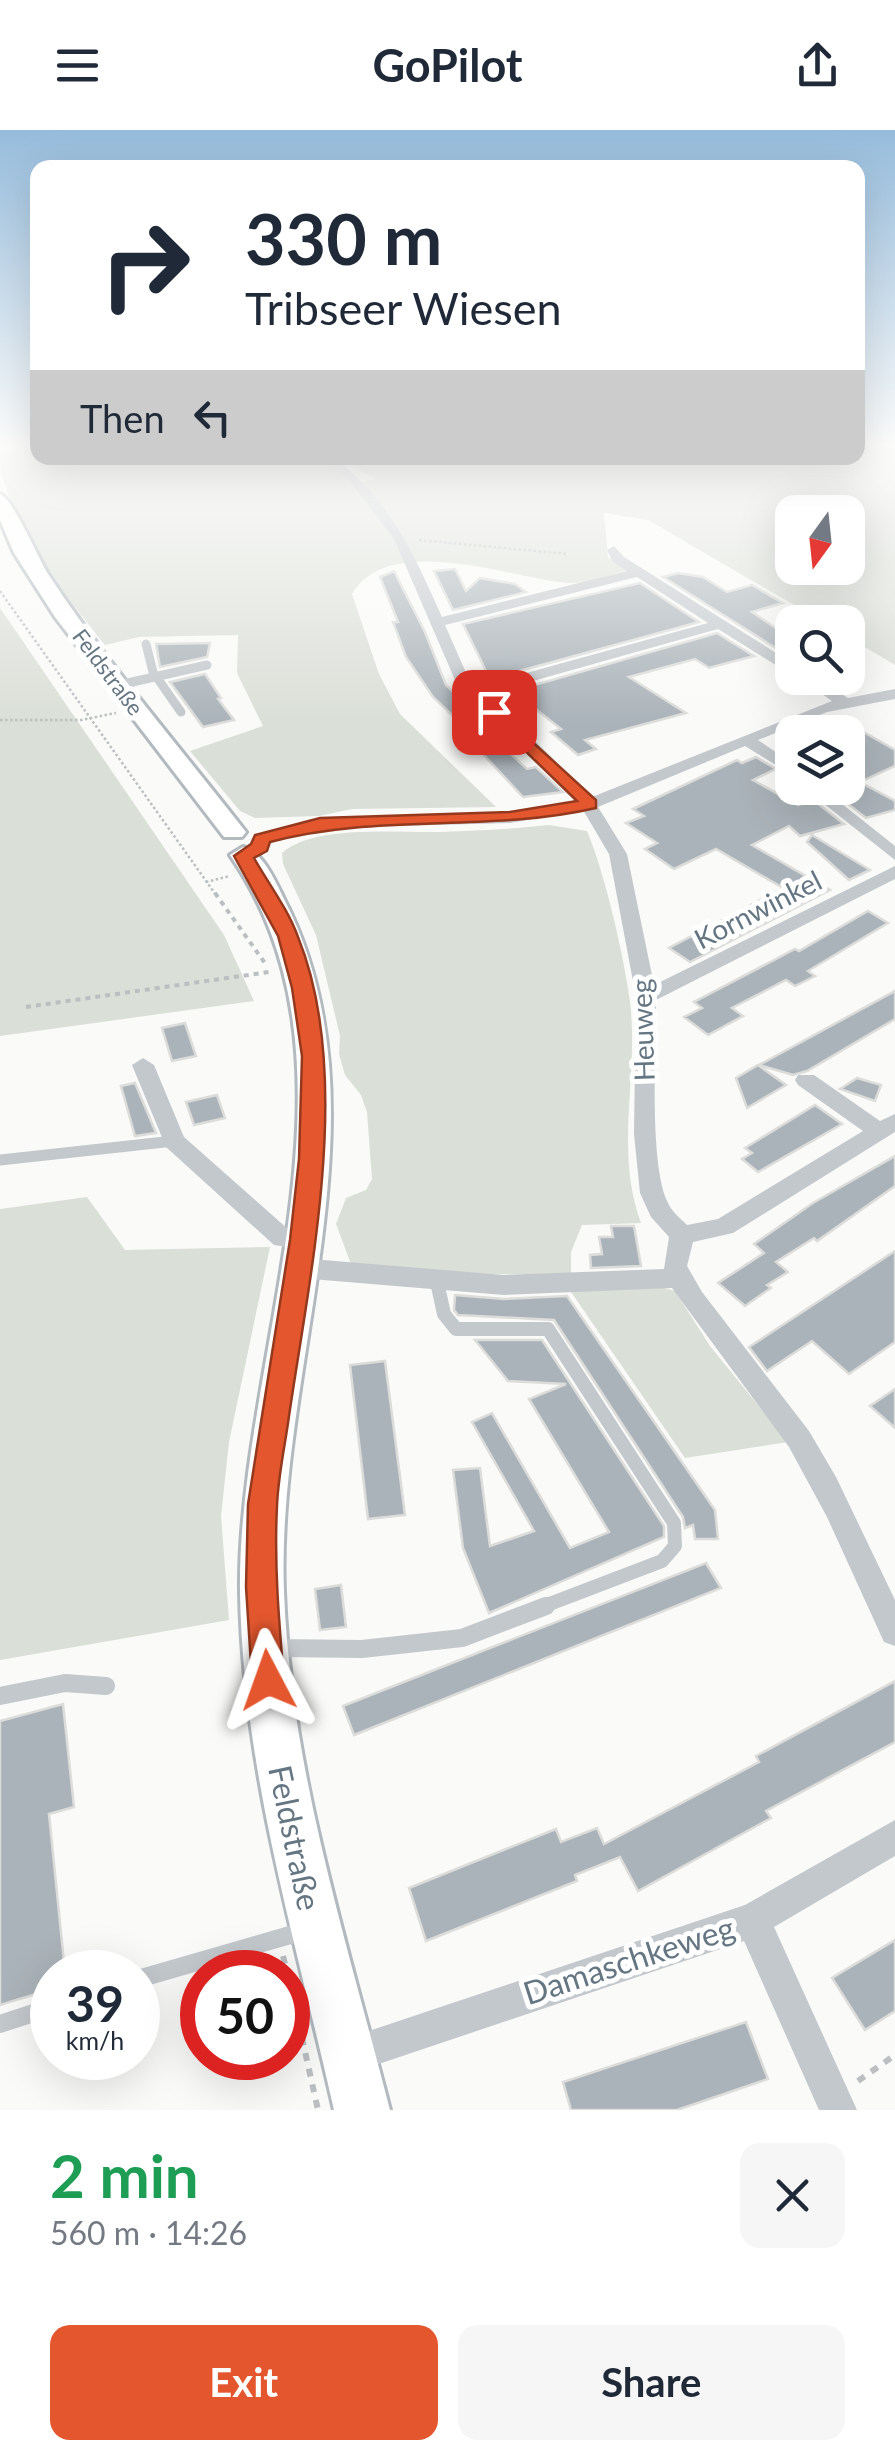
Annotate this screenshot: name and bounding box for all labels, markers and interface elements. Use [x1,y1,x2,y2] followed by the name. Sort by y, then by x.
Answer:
[50,38,105,93] icon: menu
[372,38,523,92] text: GoPilot
[790,38,845,93] icon: share
[245,196,442,280] text: 330 m
[80,200,210,330] icon: right
[245,281,562,335] text: Tribseer Wiesen
[185,390,240,445] icon: left
[80,395,165,441] text: Then
[775,495,865,585] north arrow
[775,495,865,805] map controls
[775,605,865,695] button: search
[67,623,150,720] street label: Feldstraße
[452,670,537,755] pin
[467,685,522,740] icon: arrive
[775,715,865,805] button: layers
[688,863,827,956] street label: Kornwinkel
[623,978,661,1082] street label: Heuweg
[216,1628,320,1732] position arrow
[261,1762,330,1914] street label: Feldstraße
[518,1907,739,2012] street label: Damaschkeweg
[180,1950,310,2080] speed limit sign: 50
[66,1973,124,2033] text: 39
[66,2025,124,2055] text: km/h
[50,2139,199,2211] text: 2 min
[740,2143,845,2248] button: close
[50,2213,247,2252] text: 560 m · 14:26
[50,2325,438,2440] button: Exit
[458,2325,845,2440] button: Share

